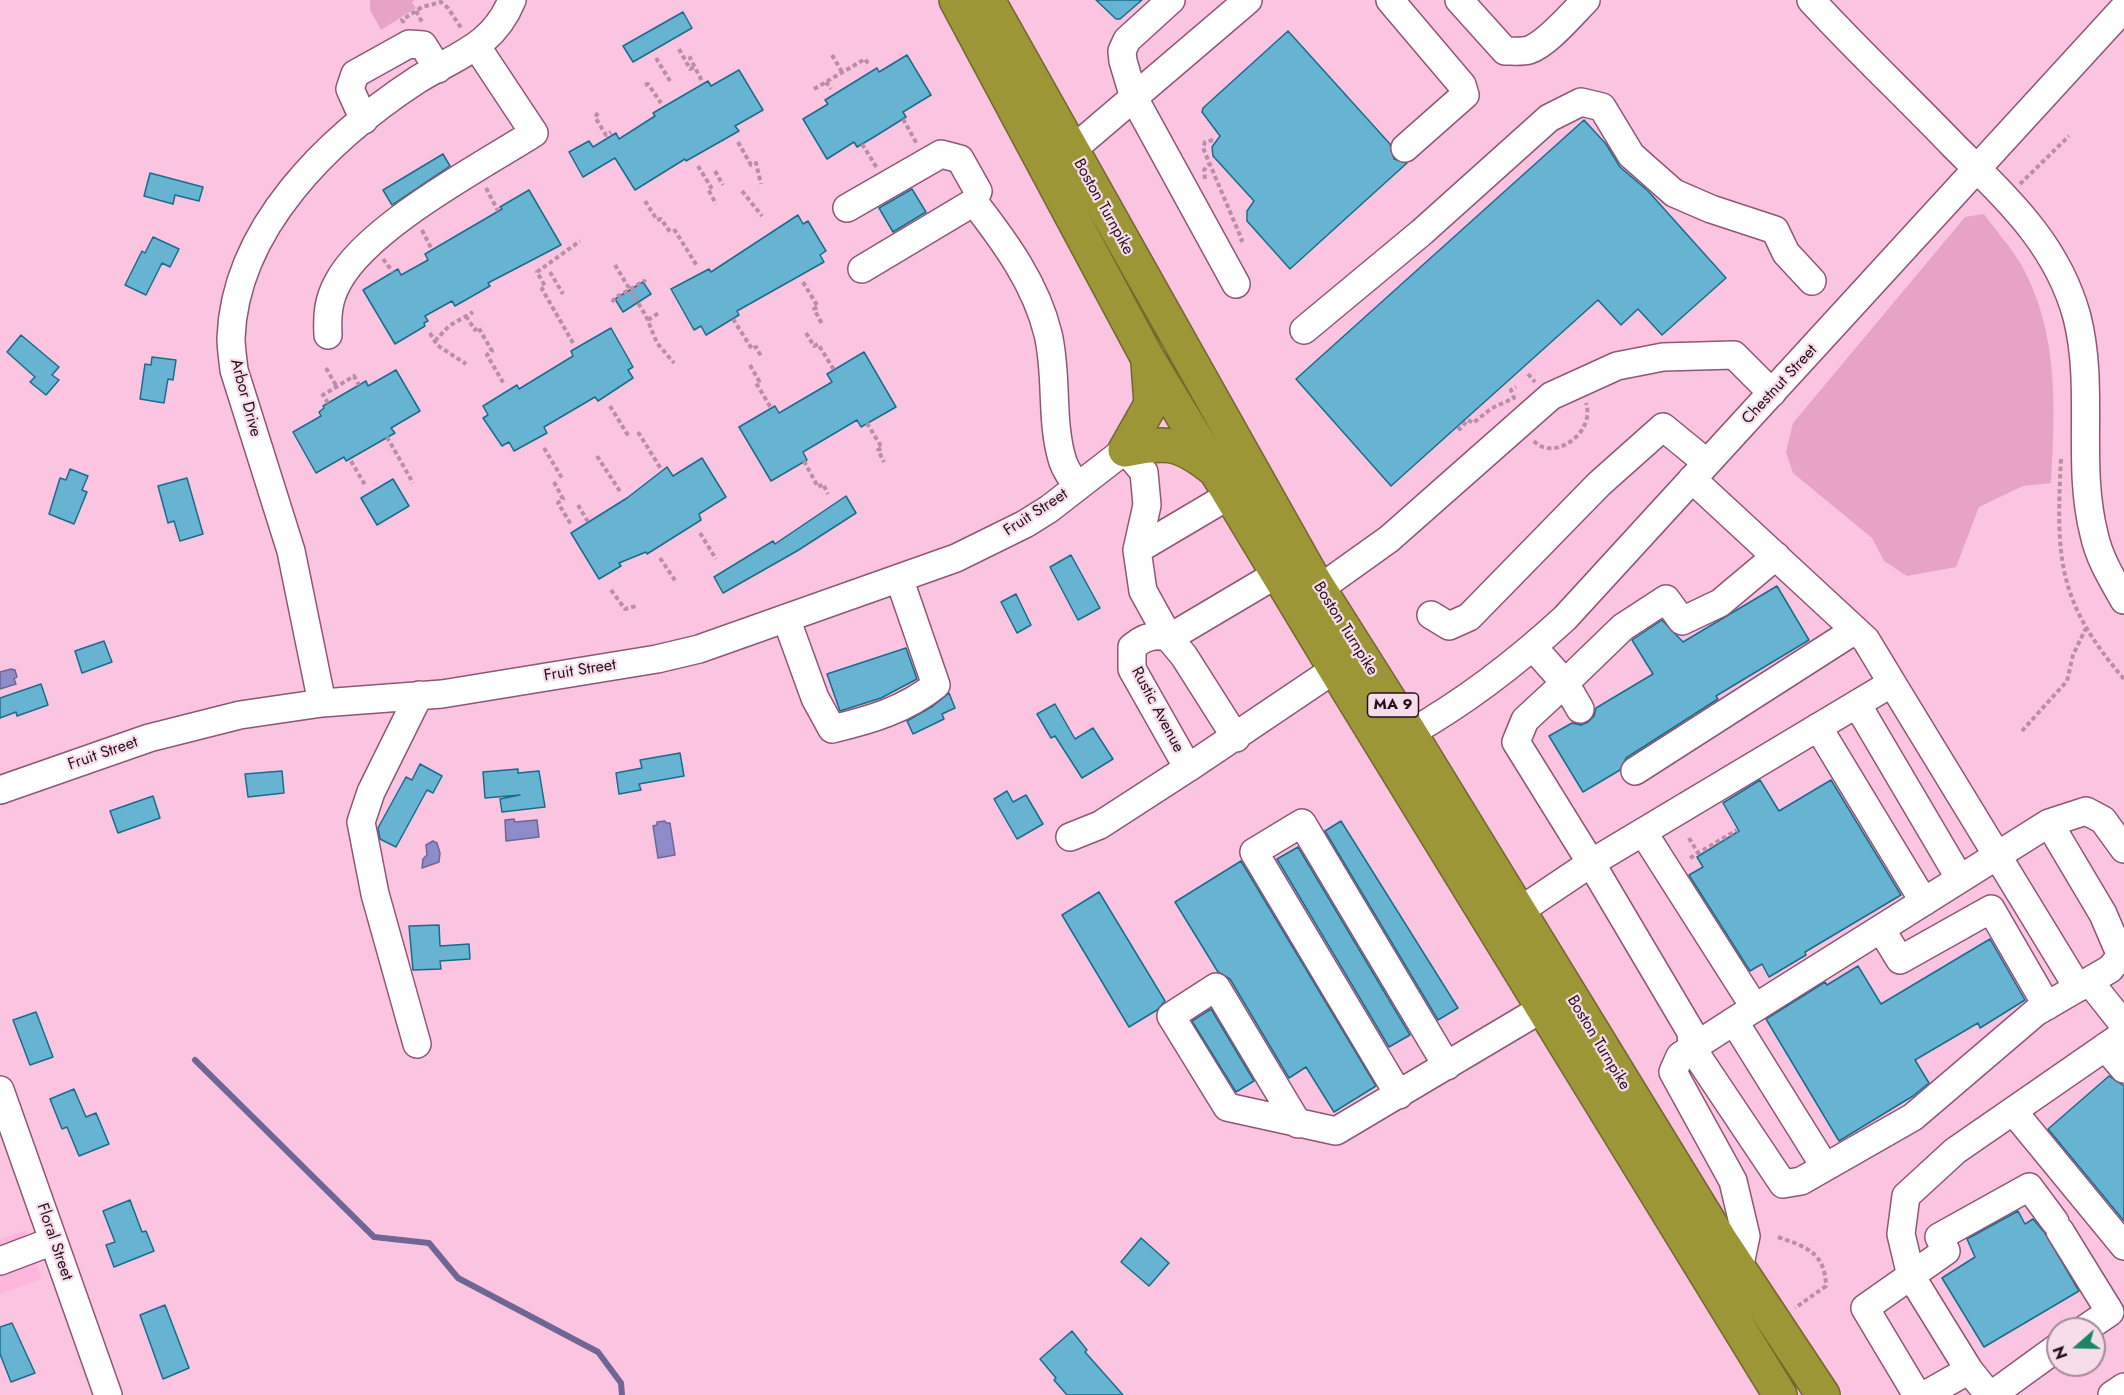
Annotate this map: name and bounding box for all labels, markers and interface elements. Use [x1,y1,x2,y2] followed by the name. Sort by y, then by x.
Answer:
[1069,156,1137,258] street label: Boston Turnpike
[1738,341,1822,429] street label: Chestnut Street
[225,357,265,439] street label: Arbor Drive
[1000,485,1072,541] street label: Fruit Street
[1309,579,1381,679] street label: Boston Turnpike
[543,656,617,686] street label: Fruit Street
[1126,664,1188,756] street label: Rustic Avenue
[1368,693,1418,717] road number: MA 9
[66,733,140,775] street label: Fruit Street
[1562,992,1634,1094] street label: Boston Turnpike
[32,1201,76,1283] street label: Floral Street
[2046,1317,2106,1377] north arrow
[2048,1343,2073,1363] text: N

